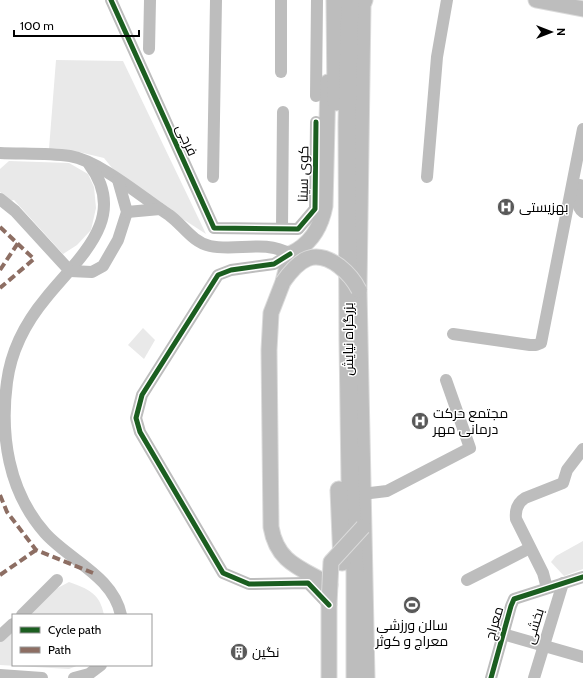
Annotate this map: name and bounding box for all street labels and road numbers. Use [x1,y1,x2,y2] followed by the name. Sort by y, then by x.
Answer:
[172,121,202,159] street label: فرجی
[294,146,312,202] street label: کوی سینا
[339,302,357,376] street label: بزرگراه نیایش
[481,604,507,642] street label: معراج
[520,606,548,646] street label: بخشی

